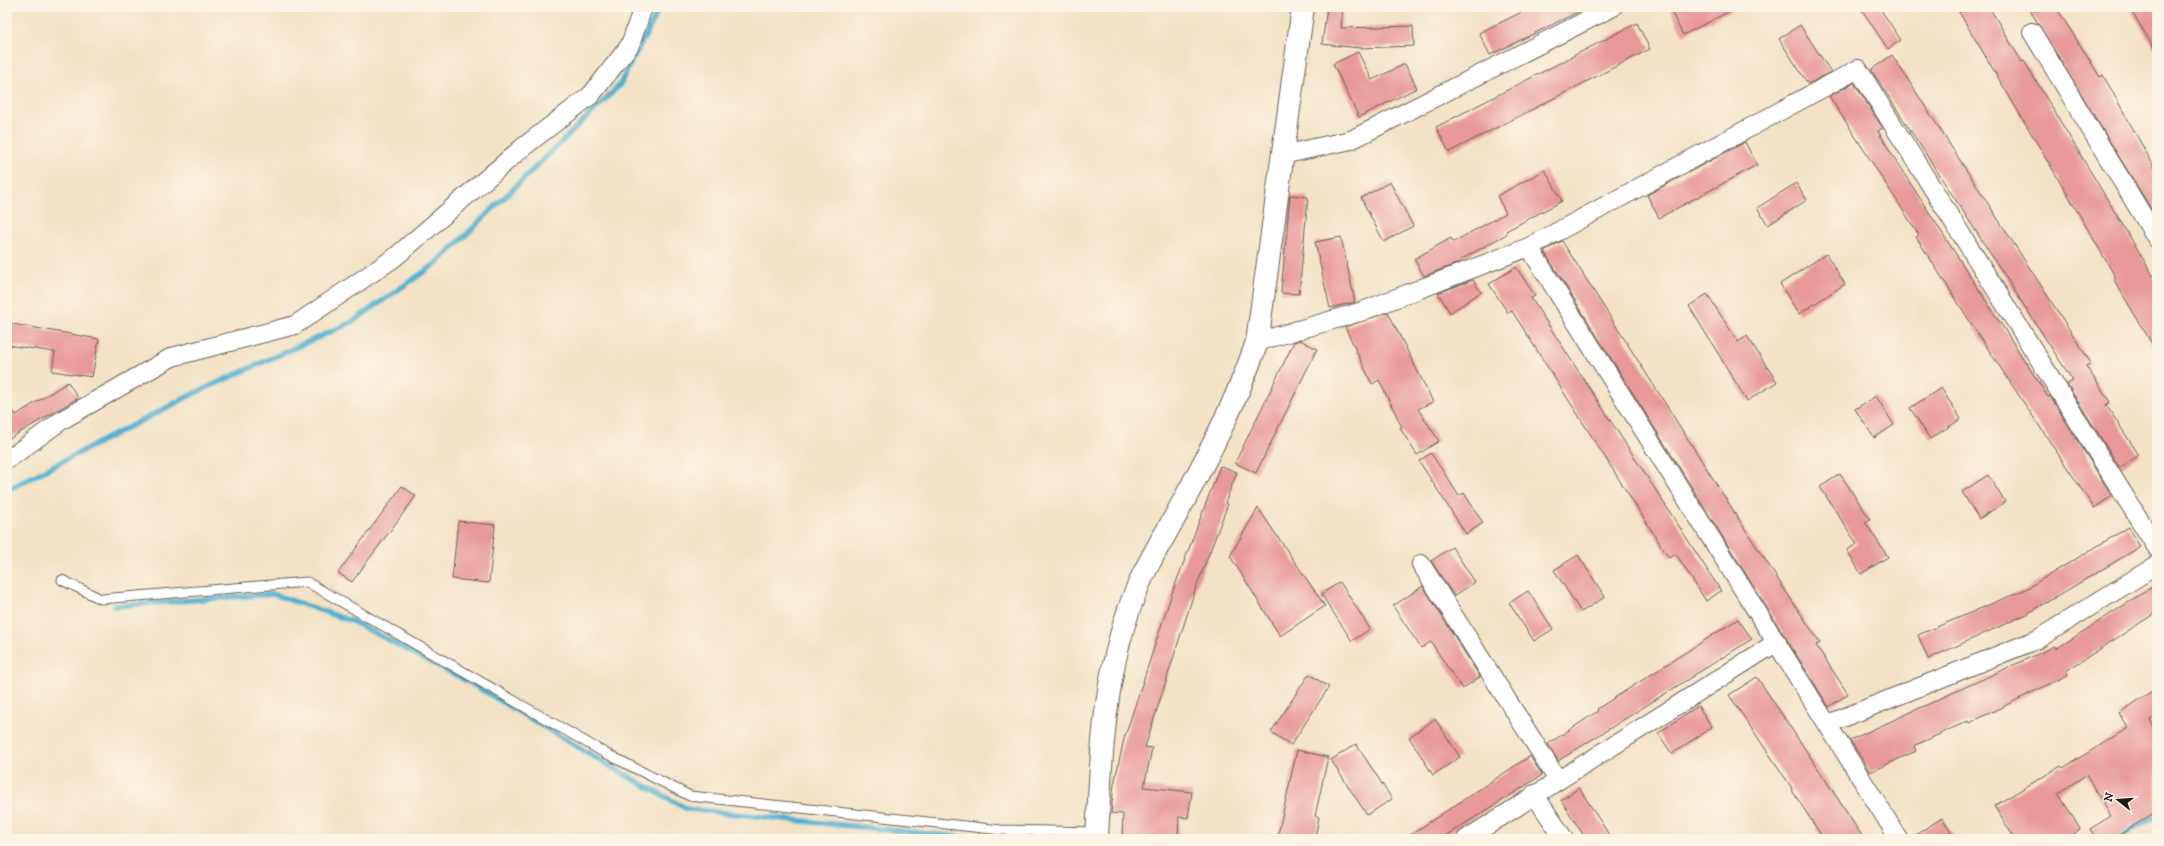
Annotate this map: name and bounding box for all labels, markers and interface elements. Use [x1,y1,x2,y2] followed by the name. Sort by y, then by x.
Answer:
[2098,780,2138,820] north arrow
[2101,791,2117,804] text: N

